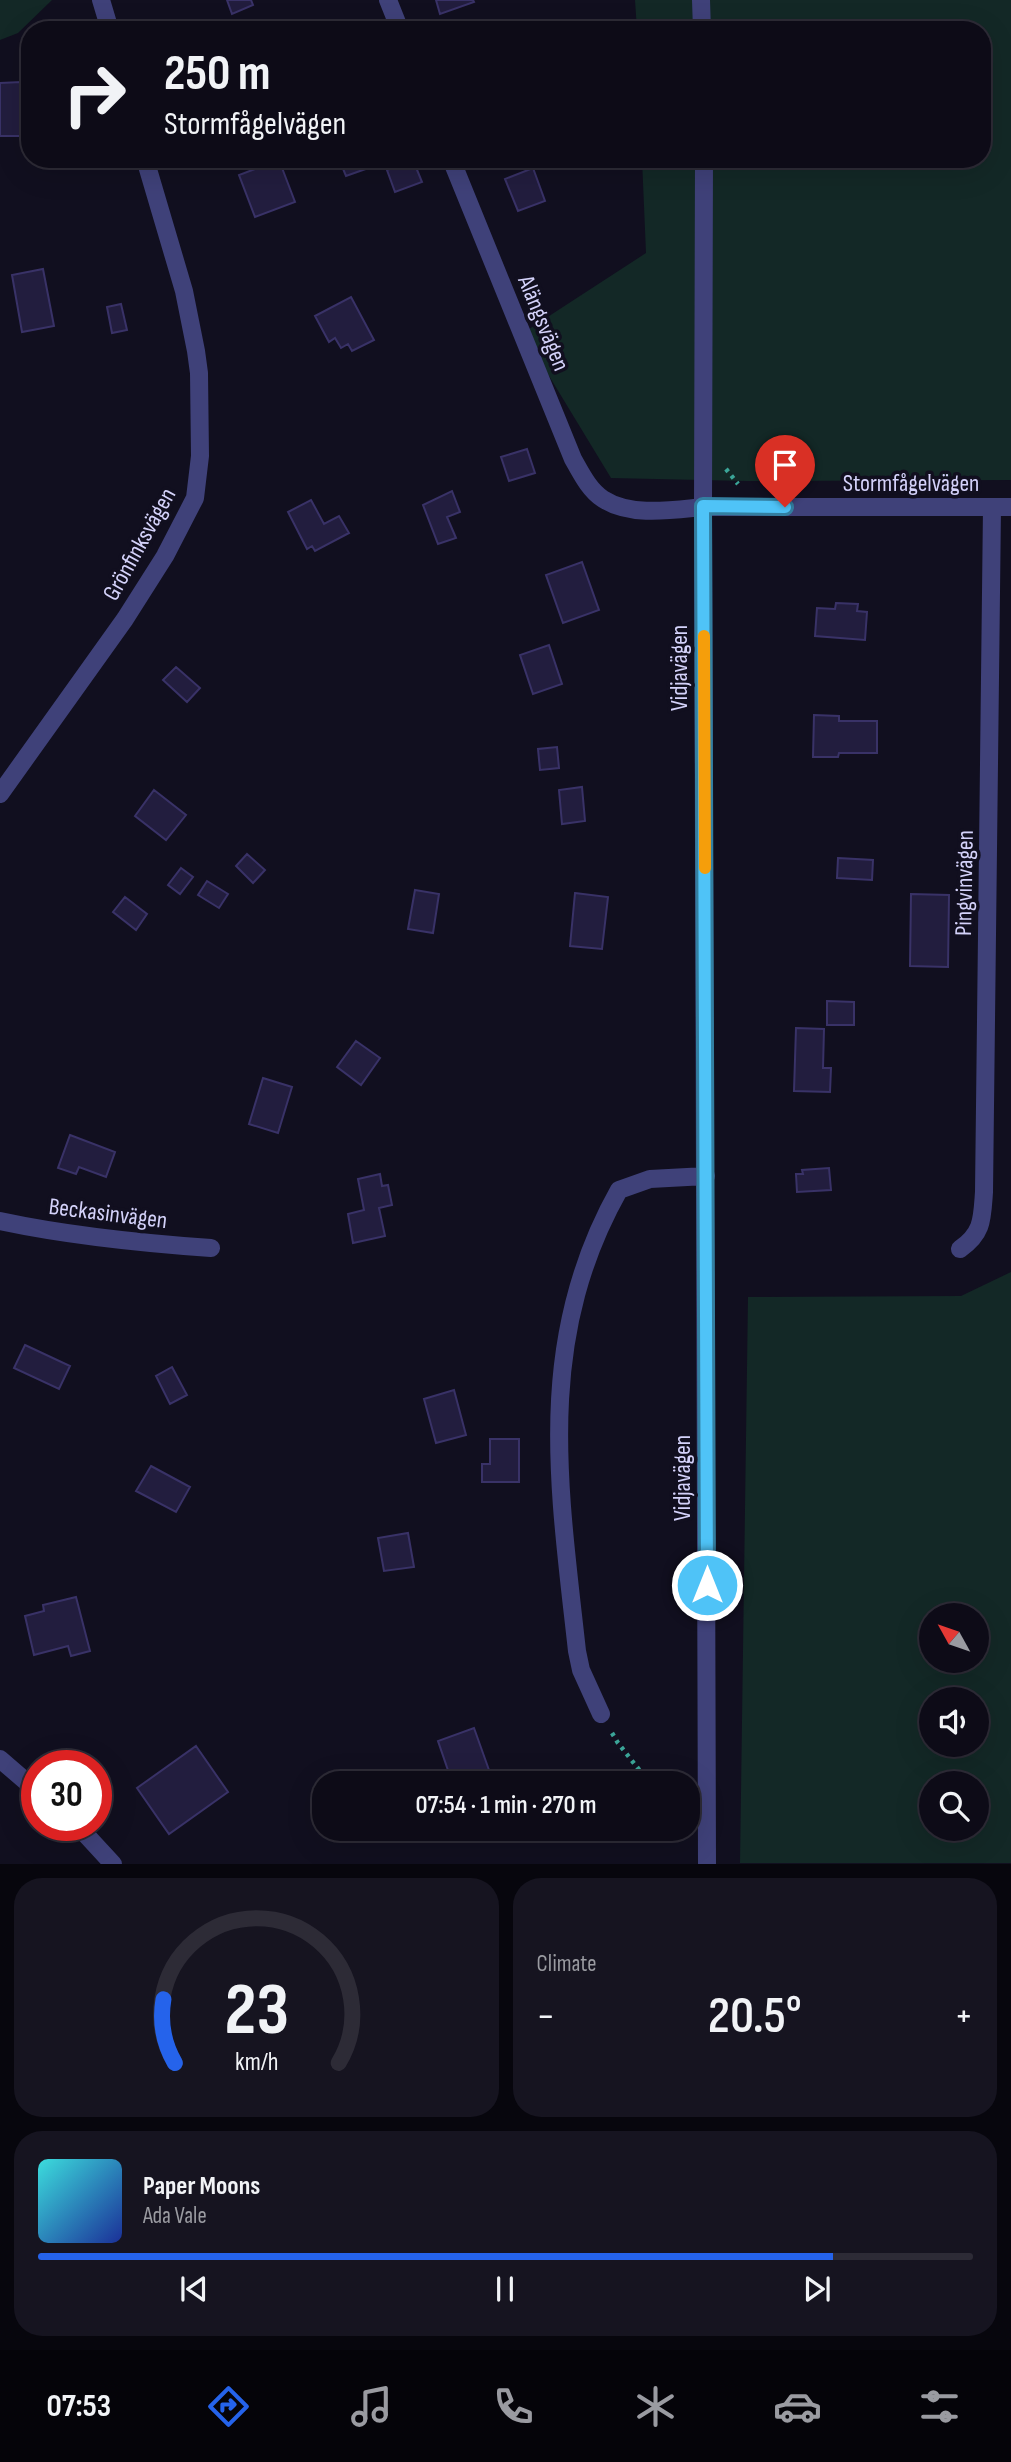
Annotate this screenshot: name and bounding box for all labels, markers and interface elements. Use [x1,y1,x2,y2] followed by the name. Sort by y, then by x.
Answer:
[164,45,270,104] text: 250 m
[49,49,140,140] icon: right
[164,105,346,144] text: Stormfågelvägen
[511,270,576,375] street label: Alängsvägen
[755,435,815,507] pin
[766,446,804,484] icon: arrive
[843,469,979,498] street label: Stormfågelvägen
[97,483,182,606] street label: Grönfinksvägen
[665,625,694,711] street label: Vidjavägen
[949,830,980,936] street label: Pingvinvägen
[47,1192,169,1235] street label: Beckasinvägen
[668,1435,697,1521] street label: Vidjavägen
[670,1548,744,1622] position arrow
[919,1603,989,1673] north arrow
[919,1603,989,1841] map controls
[919,1687,989,1757] button: sound
[21,1750,112,1841] speed limit sign: 30
[919,1771,989,1841] button: search
[415,1790,597,1821] text: 07:54 · 1 min · 270 m
[537,1950,596,1978] text: Climate
[224,1968,289,2056] text: 23
[708,1985,802,2048] text: 20.5°
[537,1994,555,2039] text: −
[954,1994,973,2039] text: +
[235,2047,278,2078] text: km/h
[143,2171,260,2202] text: Paper Moons
[143,2202,207,2230] text: Ada Vale
[175,2270,213,2308] icon: previous
[486,2270,524,2308] icon: pause
[798,2270,836,2308] icon: next
[204,2382,253,2431] icon: directions
[347,2382,396,2431] icon: music
[489,2382,538,2431] icon: phone
[631,2382,680,2431] icon: climate
[773,2382,822,2431] icon: car
[915,2382,964,2431] icon: filters
[47,2387,111,2426] text: 07:53

